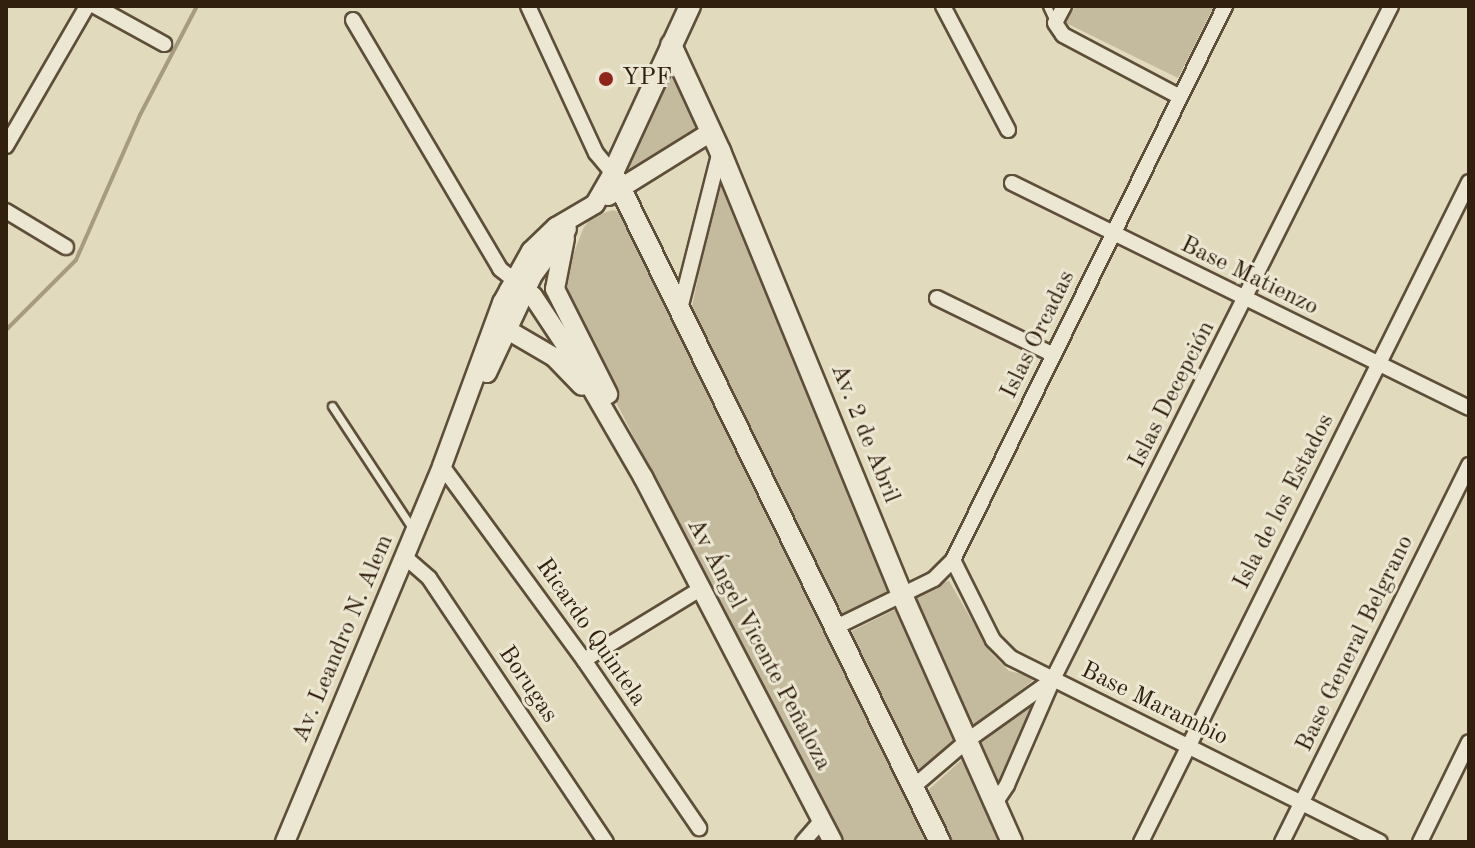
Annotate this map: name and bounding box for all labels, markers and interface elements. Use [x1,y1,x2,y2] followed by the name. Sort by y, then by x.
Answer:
[622,65,672,93] place label: YPF
[597,70,615,88] marker: YPF
[1175,231,1323,323] street label: Base Matienzo
[996,266,1082,404] street label: Islas Orcadas
[1124,317,1222,473] street label: Islas Decepción
[823,360,905,508] street label: Av. 2 de Abril
[1228,410,1342,594] street label: Isla de los Estados
[679,514,837,776] street label: Av Ángel Vicente Peñaloza
[287,531,401,747] street label: Av. Leandro N. Alem
[1291,531,1421,757] street label: Base General Belgrano
[528,554,652,712] street label: Ricardo Quintela
[491,641,563,729] street label: Borugas
[1076,657,1232,753] street label: Base Marambio

